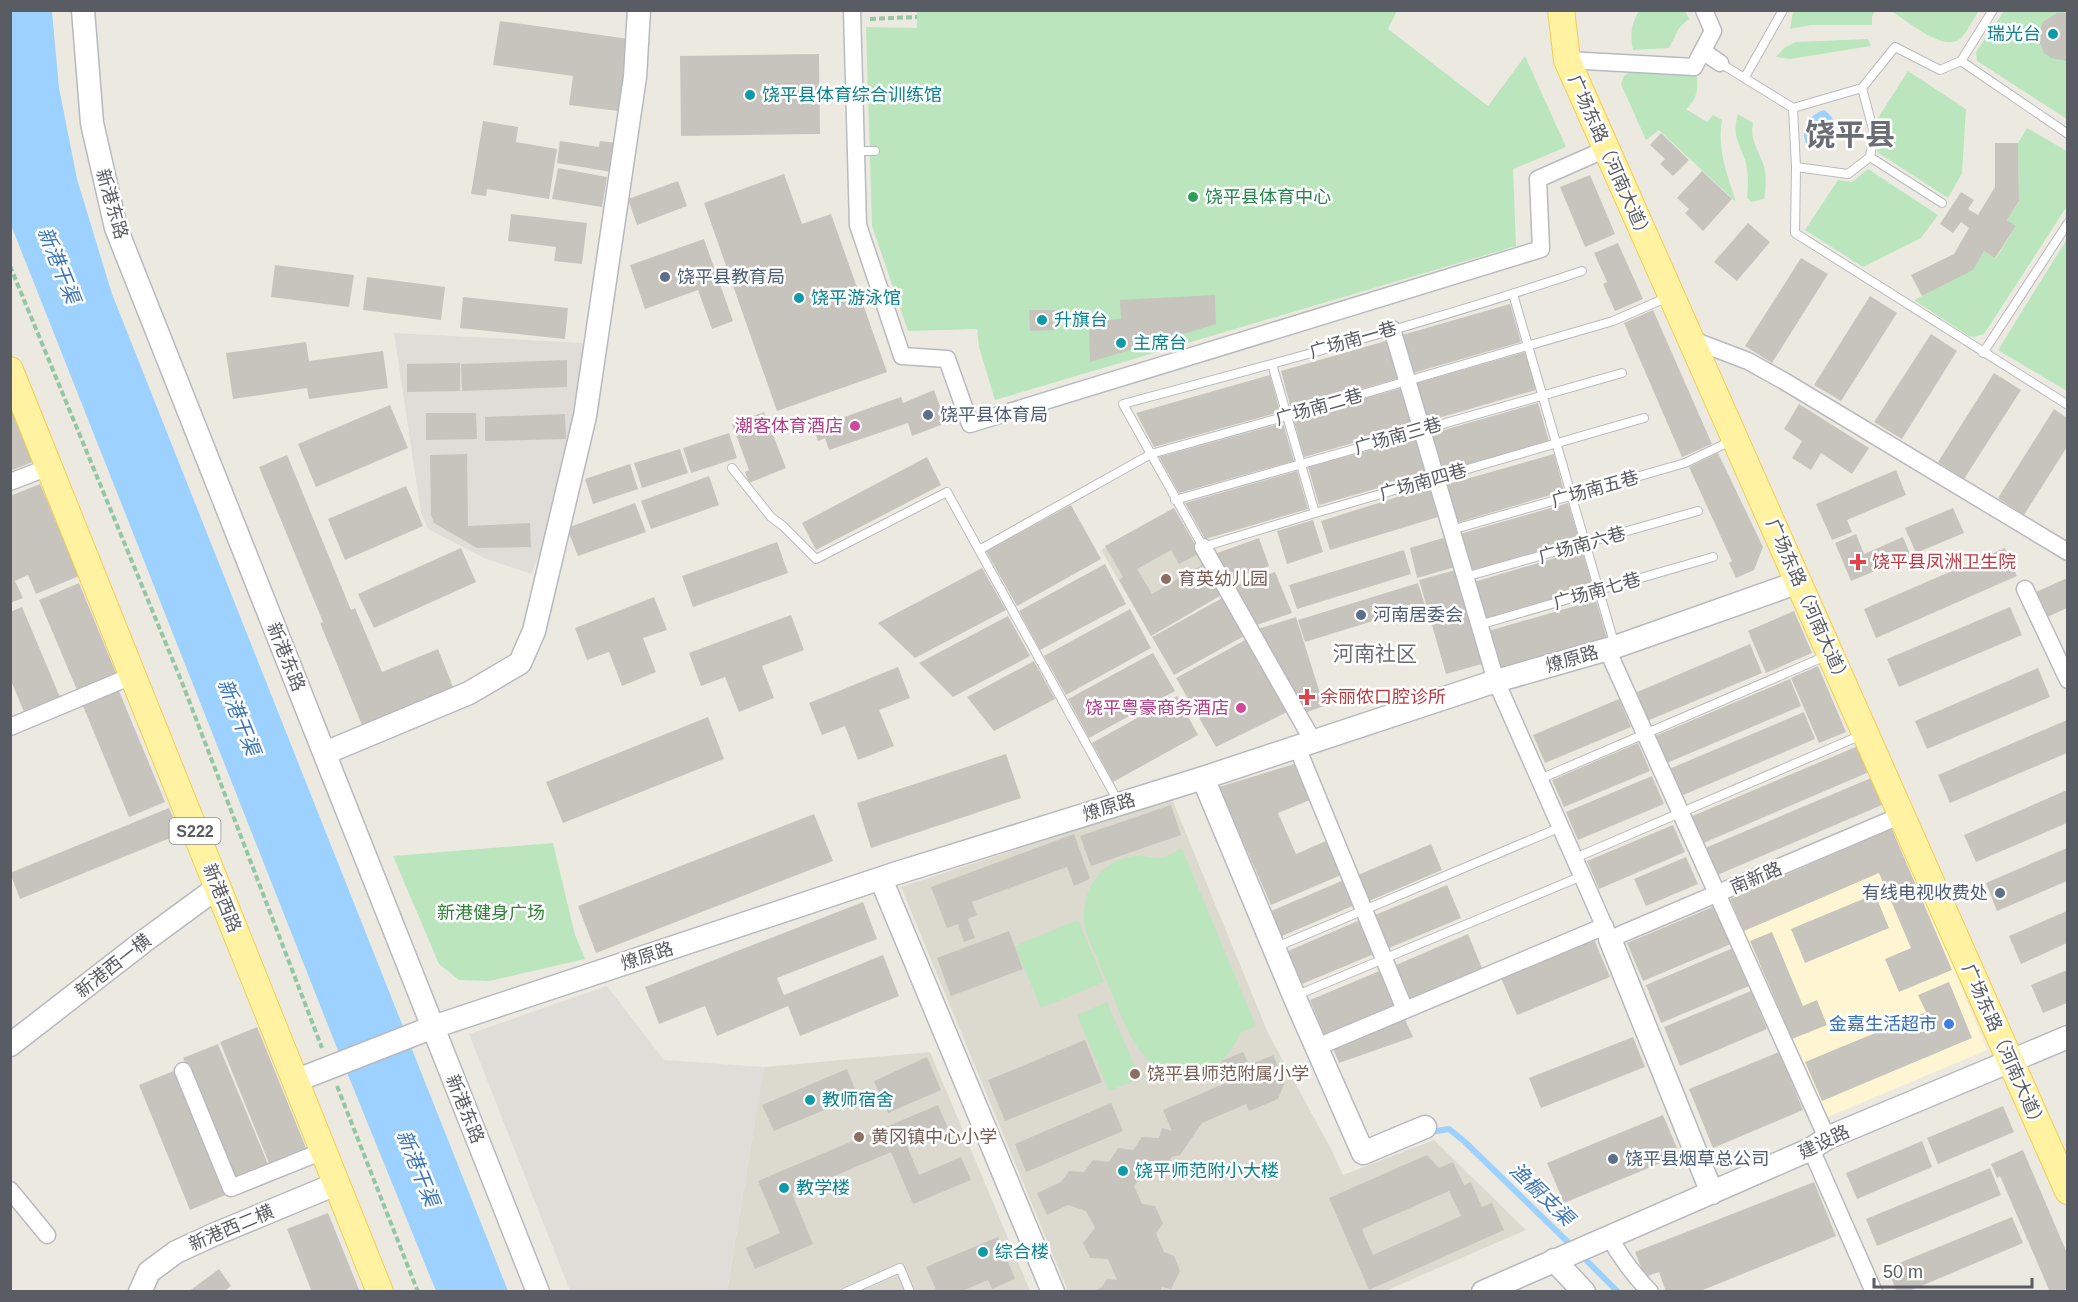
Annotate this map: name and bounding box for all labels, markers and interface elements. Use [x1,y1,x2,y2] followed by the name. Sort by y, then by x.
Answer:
[1987,24,2041,44] place label: 瑞光台
[2046,27,2060,41] marker: 瑞光台
[1564,72,1656,244] street label: 广场东路（河南大道）
[762,85,942,105] place label: 饶平县体育综合训练馆
[743,88,757,102] marker: 饶平县体育综合训练馆
[1805,118,1895,151] district label: 饶平县
[92,167,132,241] street label: 新港东路
[1205,187,1331,207] place label: 饶平县体育中心
[1186,190,1200,204] marker: 饶平县体育中心
[34,224,85,309] water label: 新港干渠
[677,267,785,287] place label: 饶平县教育局
[658,270,672,284] marker: 饶平县教育局
[811,288,901,308] place label: 饶平游泳馆
[792,291,806,305] marker: 饶平游泳馆
[1054,310,1108,330] place label: 升旗台
[1035,313,1049,327] marker: 升旗台
[1307,318,1399,362] street label: 广场南一巷
[1133,333,1187,353] place label: 主席台
[1114,336,1128,350] marker: 主席台
[1273,385,1365,429] street label: 广场南二巷
[940,405,1048,425] place label: 饶平县体育局
[921,408,935,422] marker: 饶平县体育局
[1352,414,1444,458] street label: 广场南三巷
[735,416,843,436] place label: 潮客体育酒店
[848,419,862,433] marker: 潮客体育酒店
[1377,460,1469,504] street label: 广场南四巷
[1549,467,1641,511] street label: 广场南五巷
[1762,516,1854,688] street label: 广场东路（河南大道）
[1536,523,1628,567] street label: 广场南六巷
[1872,552,2016,572] place label: 饶平县凤洲卫生院
[1849,553,1867,571] marker: 饶平县凤洲卫生院
[1178,569,1268,589] place label: 育英幼儿园
[1551,569,1643,613] street label: 广场南七巷
[1159,572,1173,586] marker: 育英幼儿园
[1373,605,1463,625] place label: 河南居委会
[1354,608,1368,622] marker: 河南居委会
[263,620,309,694] street label: 新港东路
[1333,642,1417,665] district label: 河南社区
[1543,642,1601,676] street label: 燎原路
[214,676,265,761] water label: 新港干渠
[1320,687,1446,707] place label: 余丽侬口腔诊所
[1298,688,1316,706] marker: 余丽侬口腔诊所
[1085,698,1229,718] place label: 饶平粤豪商务酒店
[1234,701,1248,715] marker: 饶平粤豪商务酒店
[1080,790,1138,824] street label: 燎原路
[170,818,220,844] road number: S222
[1727,858,1785,898] street label: 南新路
[199,861,245,935] street label: 新港西路
[1862,883,1988,903] place label: 有线电视收费处
[1993,886,2007,900] marker: 有线电视收费处
[437,903,545,923] park label: 新港健身广场
[71,930,155,1002] street label: 新港西一横
[618,938,676,974] street label: 燎原路
[1958,961,2050,1133] street label: 广场东路（河南大道）
[1829,1014,1937,1034] place label: 金嘉生活超市
[1942,1017,1956,1031] marker: 金嘉生活超市
[1147,1064,1309,1084] place label: 饶平县师范附属小学
[1128,1067,1142,1081] marker: 饶平县师范附属小学
[442,1072,488,1146] street label: 新港东路
[822,1090,894,1110] place label: 教师宿舍
[803,1093,817,1107] marker: 教师宿舍
[1795,1121,1853,1163] street label: 建设路
[393,1127,444,1212] water label: 新港干渠
[871,1127,997,1147] place label: 黄冈镇中心小学
[852,1130,866,1144] marker: 黄冈镇中心小学
[1625,1149,1769,1169] place label: 饶平县烟草总公司
[1606,1152,1620,1166] marker: 饶平县烟草总公司
[1506,1158,1581,1232] water label: 渔橱支渠
[1135,1161,1279,1181] place label: 饶平师范附小大楼
[1116,1164,1130,1178] marker: 饶平师范附小大楼
[796,1178,850,1198] place label: 教学楼
[777,1181,791,1195] marker: 教学楼
[186,1201,276,1255] street label: 新港西二横
[995,1242,1049,1262] place label: 综合楼
[976,1245,990,1259] marker: 综合楼
[1874,1251,2032,1289] scale bar
[1883,1262,1923,1282] text: 50 m

